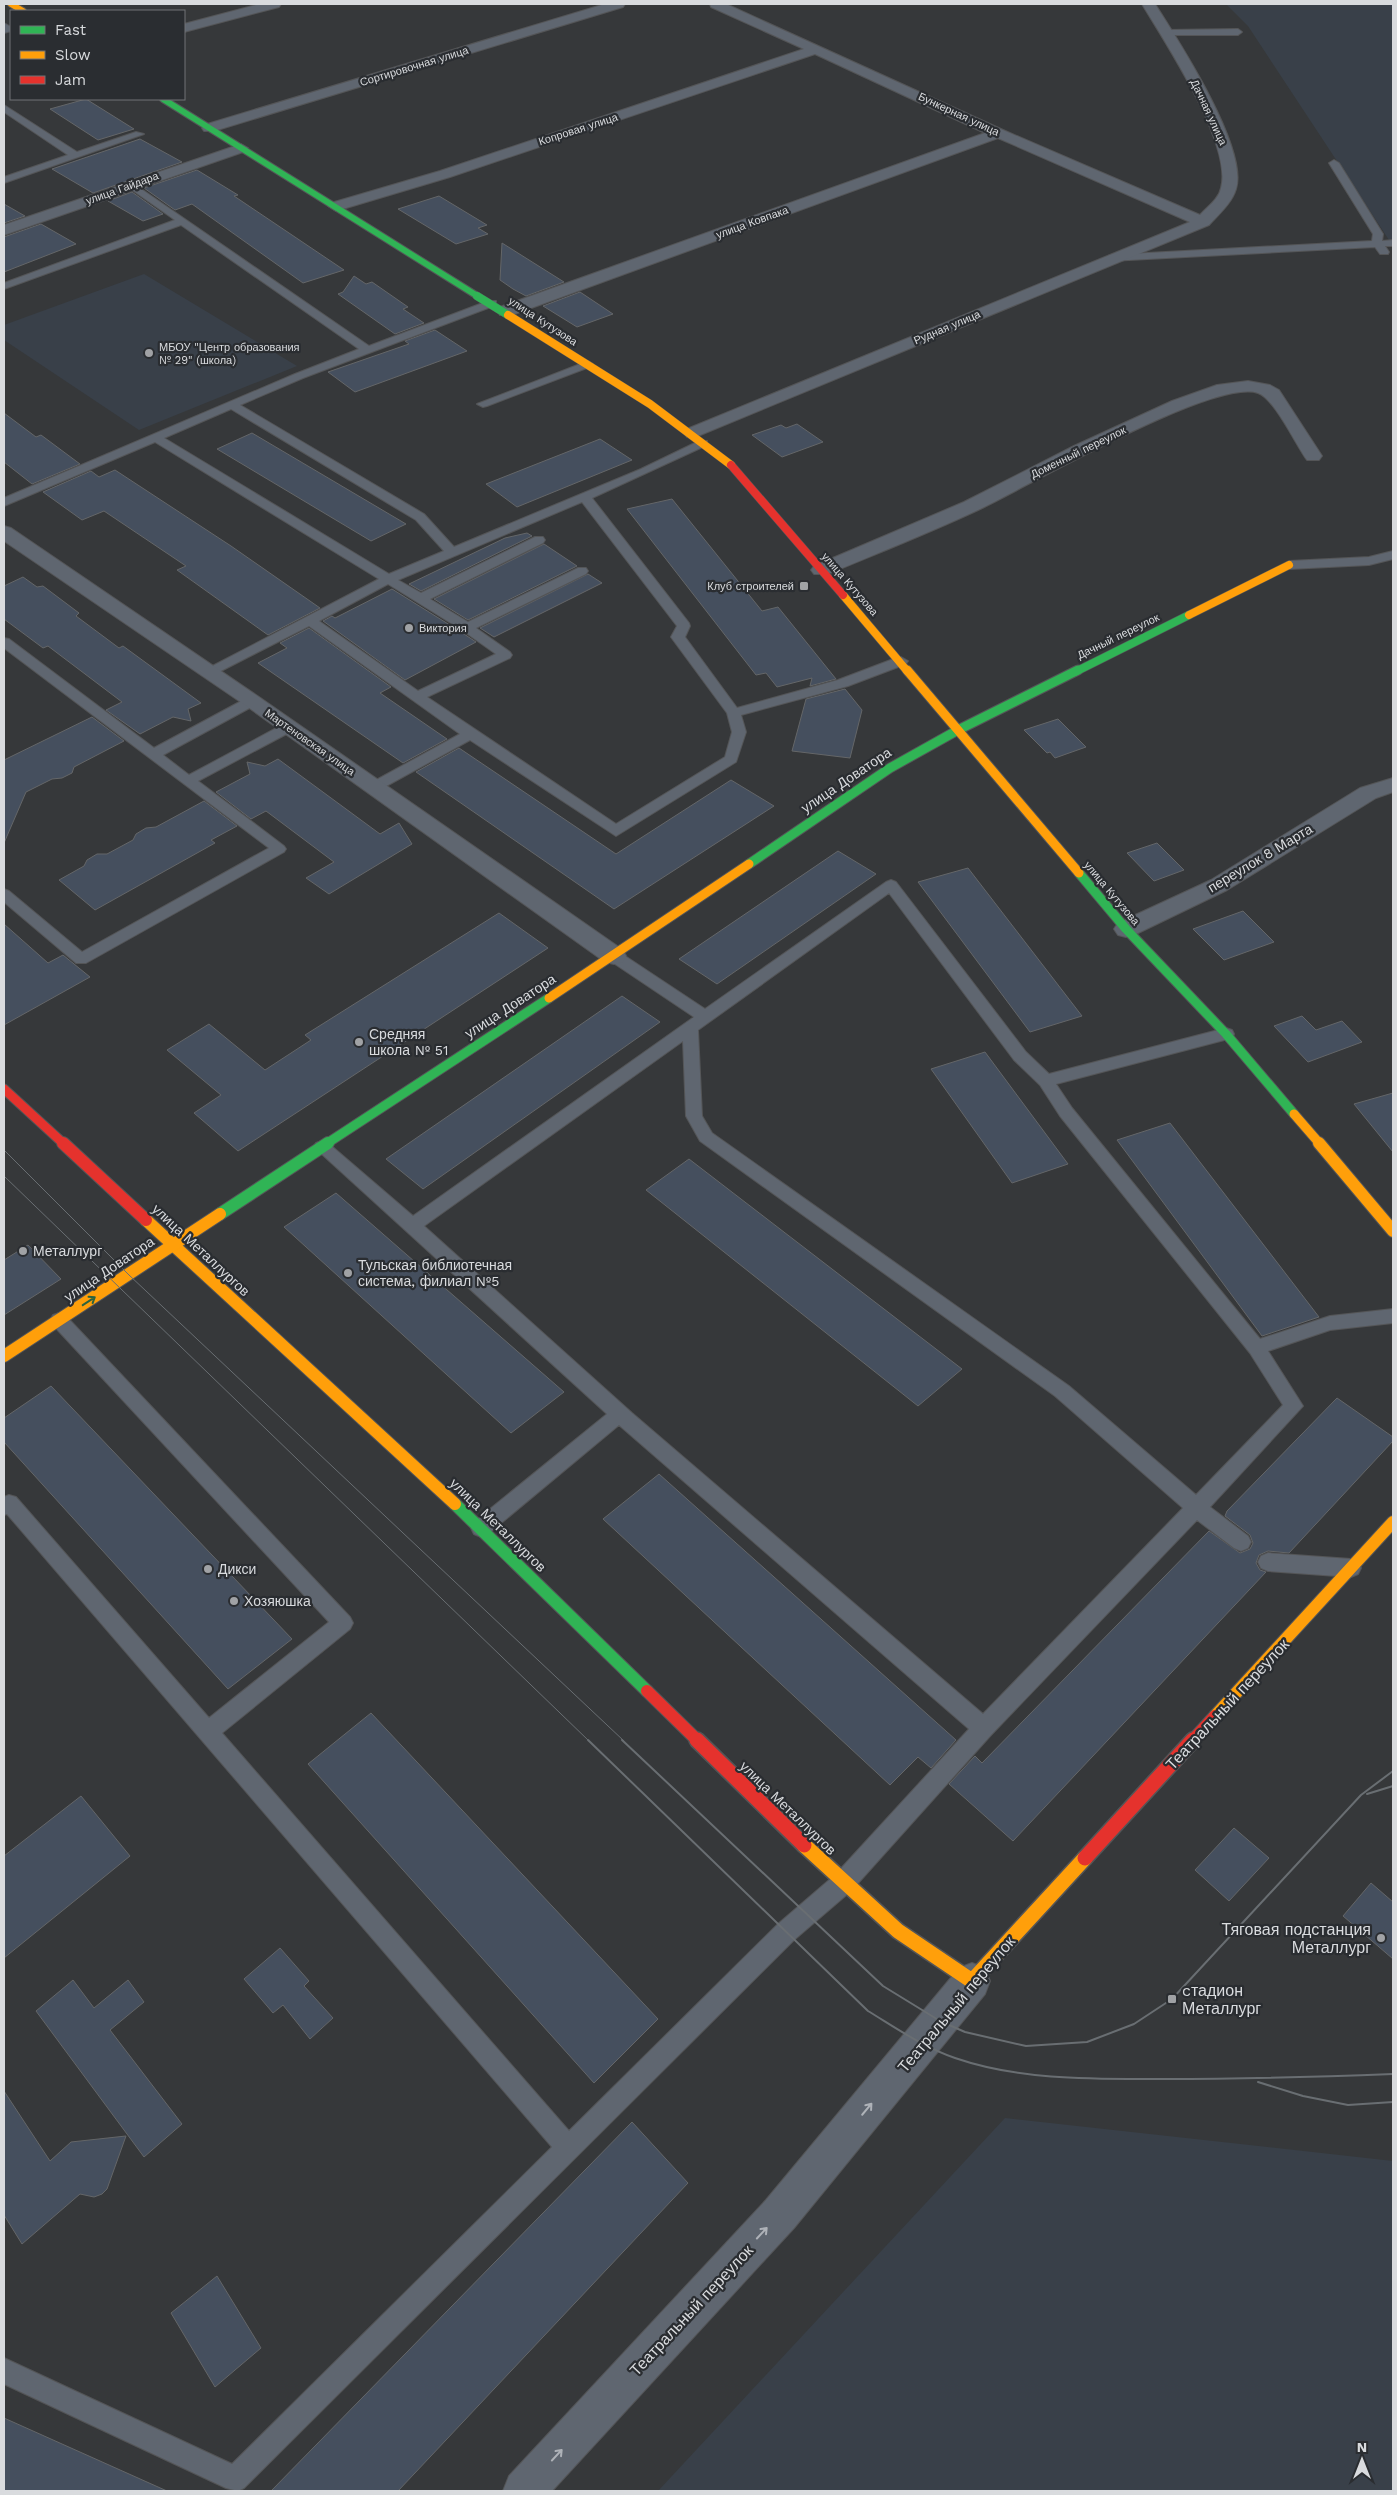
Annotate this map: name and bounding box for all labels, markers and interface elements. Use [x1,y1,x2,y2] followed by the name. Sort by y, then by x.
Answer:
[10,10,185,100] legend
[55,21,87,39] text: Fast
[358,44,471,89] street label: Сортировочная улица
[55,46,91,64] text: Slow
[55,71,86,89] text: Jam
[1188,77,1230,148] street label: Дачная улица
[916,90,1002,139] street label: Бункерная улица
[537,110,620,148] street label: Копровая улица
[84,169,161,208] street label: улица Гайдара
[714,203,791,242] street label: улица Ковпака
[506,294,580,349] street label: улица Кутузова
[912,307,983,347] street label: Рудная улица
[159,341,300,367] place label: МБОУ "Центр образования № 29" (школа)
[143,347,155,359] marker: МБОУ "Центр образования № 29" (школа)
[1029,424,1128,481] street label: Доменный переулок
[819,550,881,619] street label: улица Кутузова
[707,580,794,593] place label: Клуб строителей
[798,580,810,592] marker: Клуб строителей
[1075,611,1162,662] street label: Дачный переулок
[403,622,415,634] marker: Виктория
[419,622,467,635] place label: Виктория
[262,706,358,779] street label: Мартеновская улица
[798,744,894,816] street label: улица Доватора
[1205,820,1315,896] street label: переулок 8 Марта
[1081,859,1143,929] street label: улица Кутузова
[462,971,559,1041] street label: улица Доватора
[369,1026,448,1058] place label: Средняя школа № 51
[353,1036,365,1048] marker: Средняя школа № 51
[149,1201,253,1299] street label: улица Металлургов
[61,1233,157,1305] street label: улица Доватора
[33,1243,102,1259] place label: Металлург
[17,1245,29,1257] marker: Металлург
[358,1257,512,1289] place label: Тульская библиотечная система, филиал №5
[342,1267,354,1279] marker: Тульская библиотечная система, филиал №5
[81,1296,95,1306] one-way arrow
[447,1475,549,1575] street label: улица Металлургов
[218,1561,256,1577] place label: Дикси
[202,1563,214,1575] marker: Дикси
[244,1593,311,1609] place label: Хозяюшка
[228,1595,240,1607] marker: Хозяюшка
[1162,1634,1294,1774] street label: Театральный переулок
[737,1758,839,1858] street label: улица Металлургов
[1222,1920,1371,1957] place label: Тяговая подстанция Металлург
[894,1932,1020,2076] street label: Театральный переулок
[1375,1932,1387,1944] marker: Тяговая подстанция Металлург
[1182,1981,1261,2018] place label: cтадион Металлург
[1166,1993,1178,2005] marker: cтадион Металлург
[862,2103,873,2116] one-way arrow
[756,2227,768,2240] one-way arrow
[626,2240,758,2380] street label: Театральный переулок
[1337,2435,1387,2485] north arrow
[1357,2439,1367,2455] text: N
[551,2449,563,2462] one-way arrow

